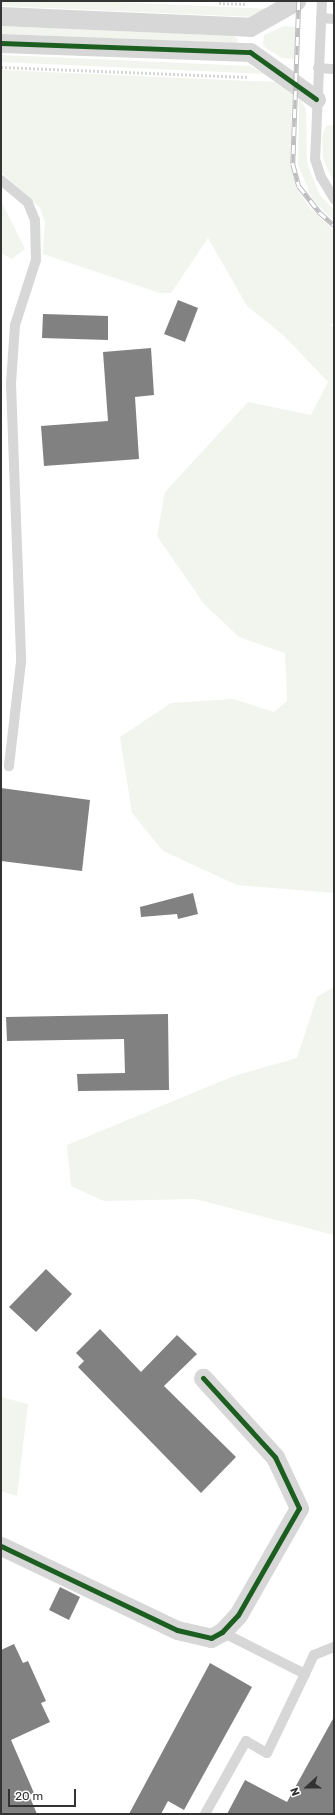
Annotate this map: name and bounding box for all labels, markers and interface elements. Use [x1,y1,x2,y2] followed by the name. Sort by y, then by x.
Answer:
[287,1767,327,1807] north arrow
[10,1781,78,1807] scale bar
[288,1785,303,1798] text: N
[15,1789,43,1803] text: 20 m

